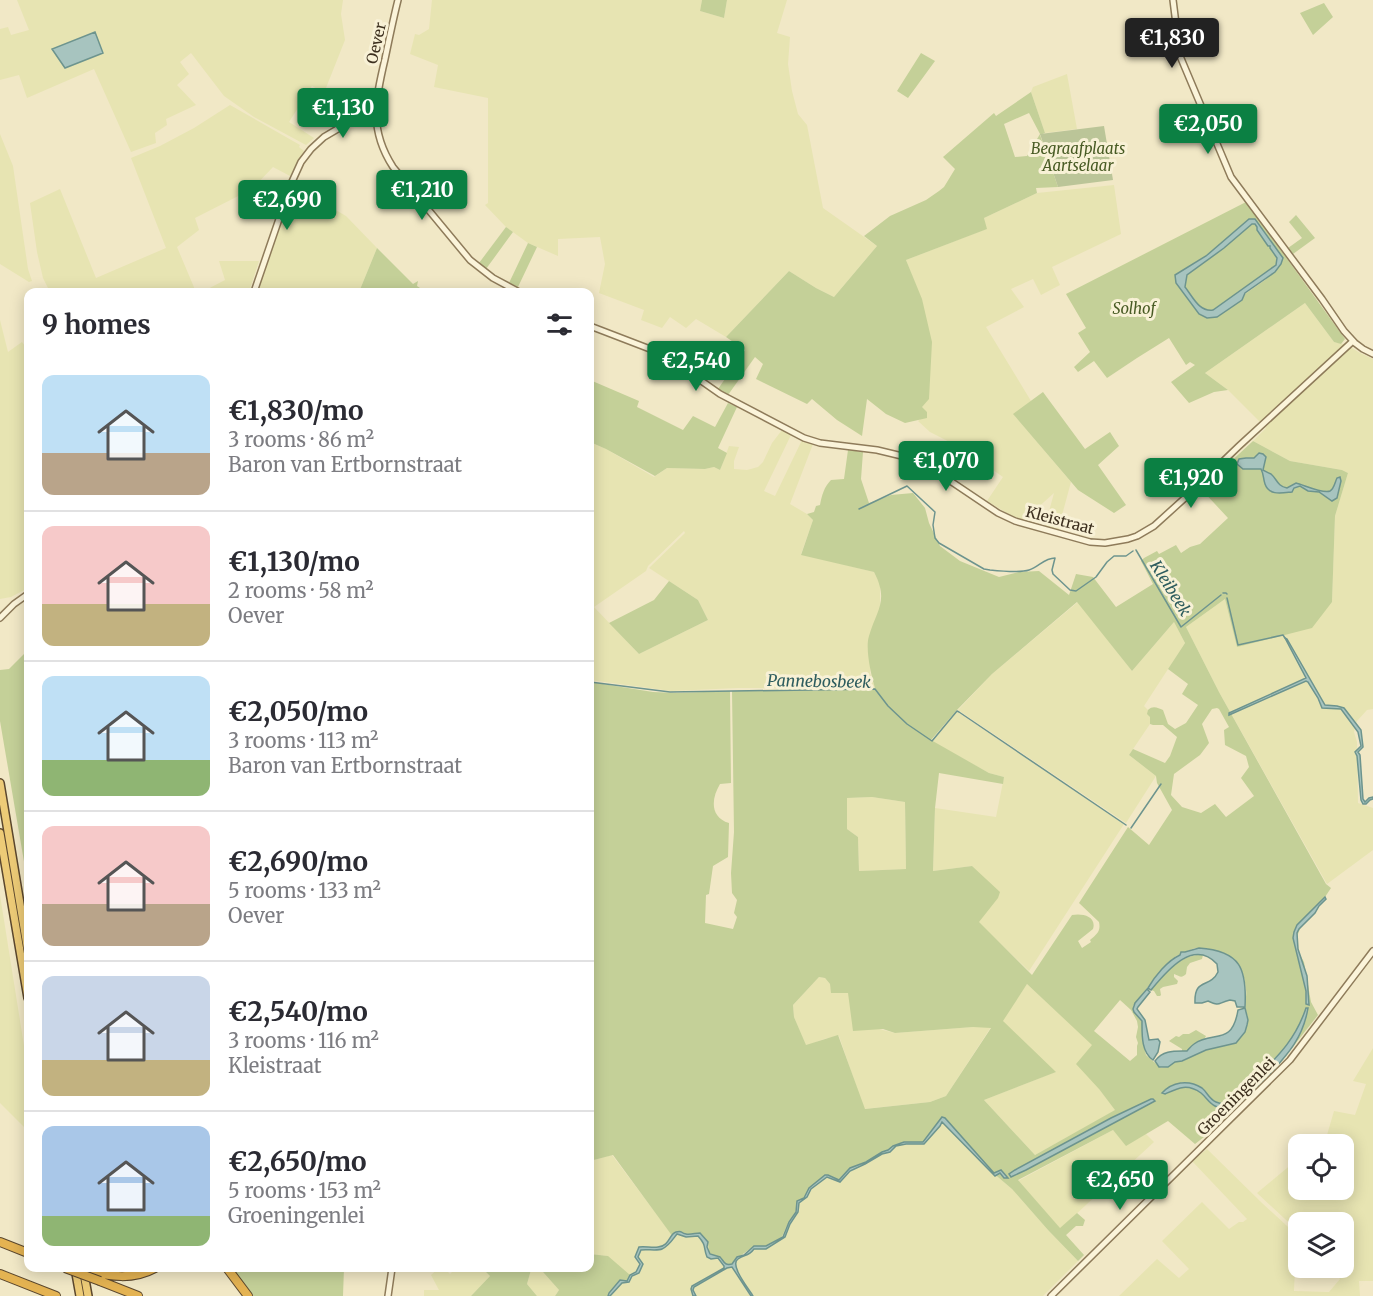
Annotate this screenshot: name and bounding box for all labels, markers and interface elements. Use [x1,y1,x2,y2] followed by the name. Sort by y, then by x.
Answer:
[1123,18,1221,69] pin: €1,830
[362,20,390,66] street label: Oever
[1139,25,1205,50] text: €1,830
[294,88,392,139] pin: €1,130
[311,95,375,120] text: €1,130
[1159,104,1257,155] pin: €2,050
[1173,111,1243,136] text: €2,050
[1031,139,1125,175] park label: Begraafplaats Aartselaar
[373,170,471,221] pin: €1,210
[390,177,454,202] text: €1,210
[238,180,336,231] pin: €2,690
[252,187,322,212] text: €2,690
[1112,299,1157,318] park label: Solhof
[42,308,151,341] text: 9 homes
[543,308,576,341] icon: filters
[647,341,745,392] pin: €2,540
[661,348,731,373] text: €2,540
[228,394,363,427] text: €1,830/mo
[90,399,162,471] icon: home
[228,427,374,452] text: 3 rooms · 86 m²
[897,441,995,492] pin: €1,070
[913,448,979,473] text: €1,070
[228,452,462,477] text: Baron van Ertbornstraat
[1142,458,1240,509] pin: €1,920
[1158,465,1224,490] text: €1,920
[1024,502,1096,538] street label: Kleistraat
[228,545,360,578] text: €1,130/mo
[90,550,162,622] icon: home
[1146,556,1196,620] water label: Kleibeek
[228,578,374,603] text: 2 rooms · 58 m²
[228,603,284,628] text: Oever
[767,670,871,692] water label: Pannebosbeek
[228,695,368,728] text: €2,050/mo
[90,700,162,772] icon: home
[228,728,378,753] text: 3 rooms · 113 m²
[228,753,462,778] text: Baron van Ertbornstraat
[228,845,368,878] text: €2,690/mo
[90,850,162,922] icon: home
[228,878,381,903] text: 5 rooms · 133 m²
[228,903,284,928] text: Oever
[228,995,368,1028] text: €2,540/mo
[90,1000,162,1072] icon: home
[228,1028,379,1053] text: 3 rooms · 116 m²
[228,1053,322,1078] text: Kleistraat
[1193,1053,1279,1139] street label: Groeningenlei
[1288,1134,1354,1278] map controls
[1288,1134,1354,1200] button: locate
[228,1145,367,1178] text: €2,650/mo
[90,1150,162,1222] icon: home
[1071,1160,1169,1211] pin: €2,650
[1086,1167,1154,1192] text: €2,650
[228,1178,381,1203] text: 5 rooms · 153 m²
[228,1203,365,1228] text: Groeningenlei
[1288,1212,1354,1278] button: layers

